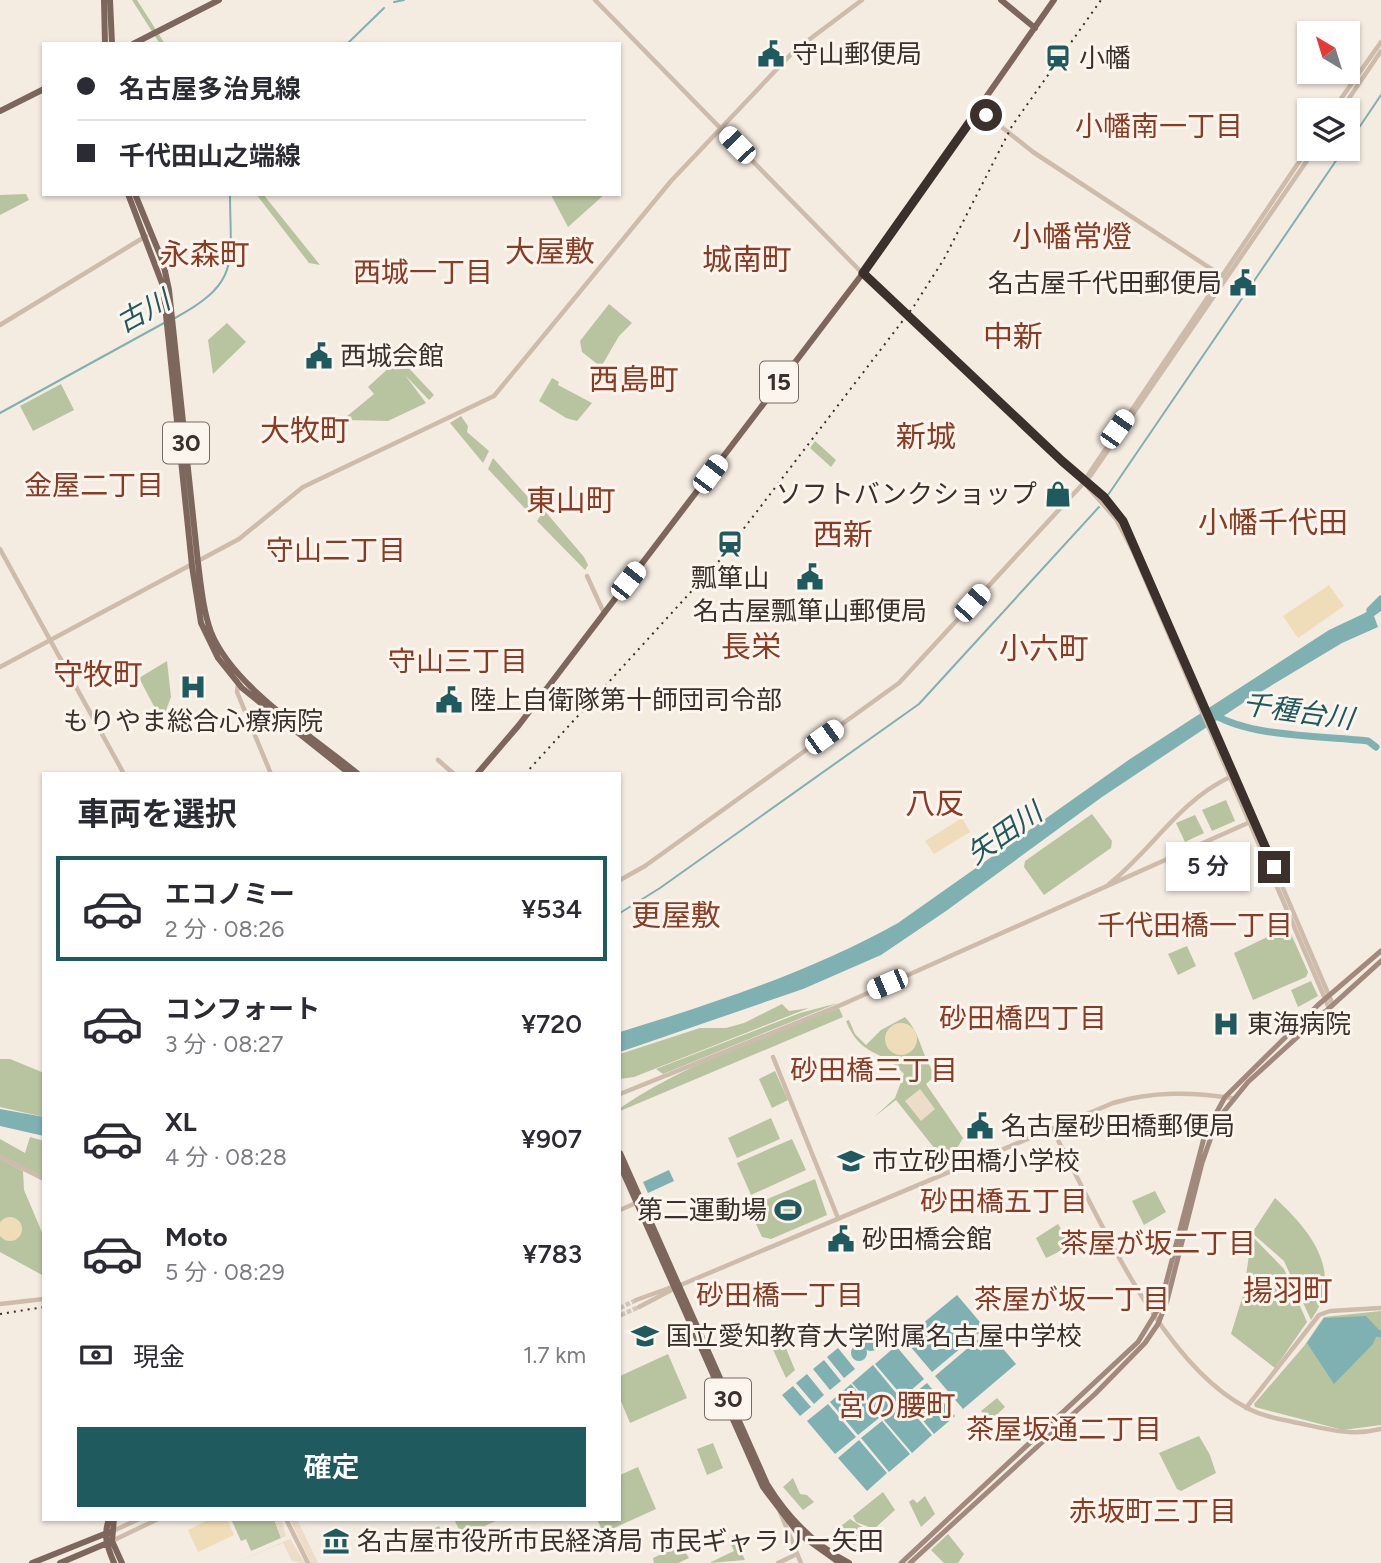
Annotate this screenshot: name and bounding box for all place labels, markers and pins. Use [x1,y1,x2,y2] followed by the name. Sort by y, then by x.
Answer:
[792,38,922,70] place label: 守山郵便局
[756,39,786,69] public building icon: 守山郵便局
[1079,42,1131,74] place label: 小幡
[1043,43,1073,73] station icon: 小幡
[988,267,1222,299] place label: 名古屋千代田郵便局
[1228,268,1258,298] public building icon: 名古屋千代田郵便局
[340,340,444,372] place label: 西城会館
[304,341,334,371] public building icon: 西城会館
[776,478,1037,510] place label: ソフトバンクショップ
[1043,479,1073,509] shop icon: ソフトバンクショップ
[715,529,745,559] station icon: 瓢箪山
[691,562,769,594] place label: 瓢箪山
[795,562,825,592] public building icon: 名古屋瓢箪山郵便局
[693,595,927,627] place label: 名古屋瓢箪山郵便局
[178,672,208,702] hospital icon: もりやま総合心療病院
[470,684,782,716] place label: 陸上自衛隊第十師団司令部
[434,685,464,715] public building icon: 陸上自衛隊第十師団司令部
[63,705,323,737] place label: もりやま総合心療病院
[1247,1008,1351,1040] place label: 東海病院
[1211,1009,1241,1039] hospital icon: 東海病院
[1001,1110,1235,1142] place label: 名古屋砂田橋郵便局
[965,1111,995,1141] public building icon: 名古屋砂田橋郵便局
[872,1145,1080,1177] place label: 市立砂田橋小学校
[836,1146,866,1176] school or university icon: 市立砂田橋小学校
[637,1194,767,1226] place label: 第二運動場
[773,1195,803,1225] sports icon: 第二運動場
[862,1223,992,1255] place label: 砂田橋会館
[826,1224,856,1254] public building icon: 砂田橋会館
[666,1320,1082,1352] place label: 国立愛知教育大学附属名古屋中学校
[630,1321,660,1351] school or university icon: 国立愛知教育大学附属名古屋中学校
[357,1525,883,1557] place label: 名古屋市役所市民経済局 市民ギャラリー矢田
[321,1526,351,1556] museum icon: 名古屋市役所市民経済局 市民ギャラリー矢田

